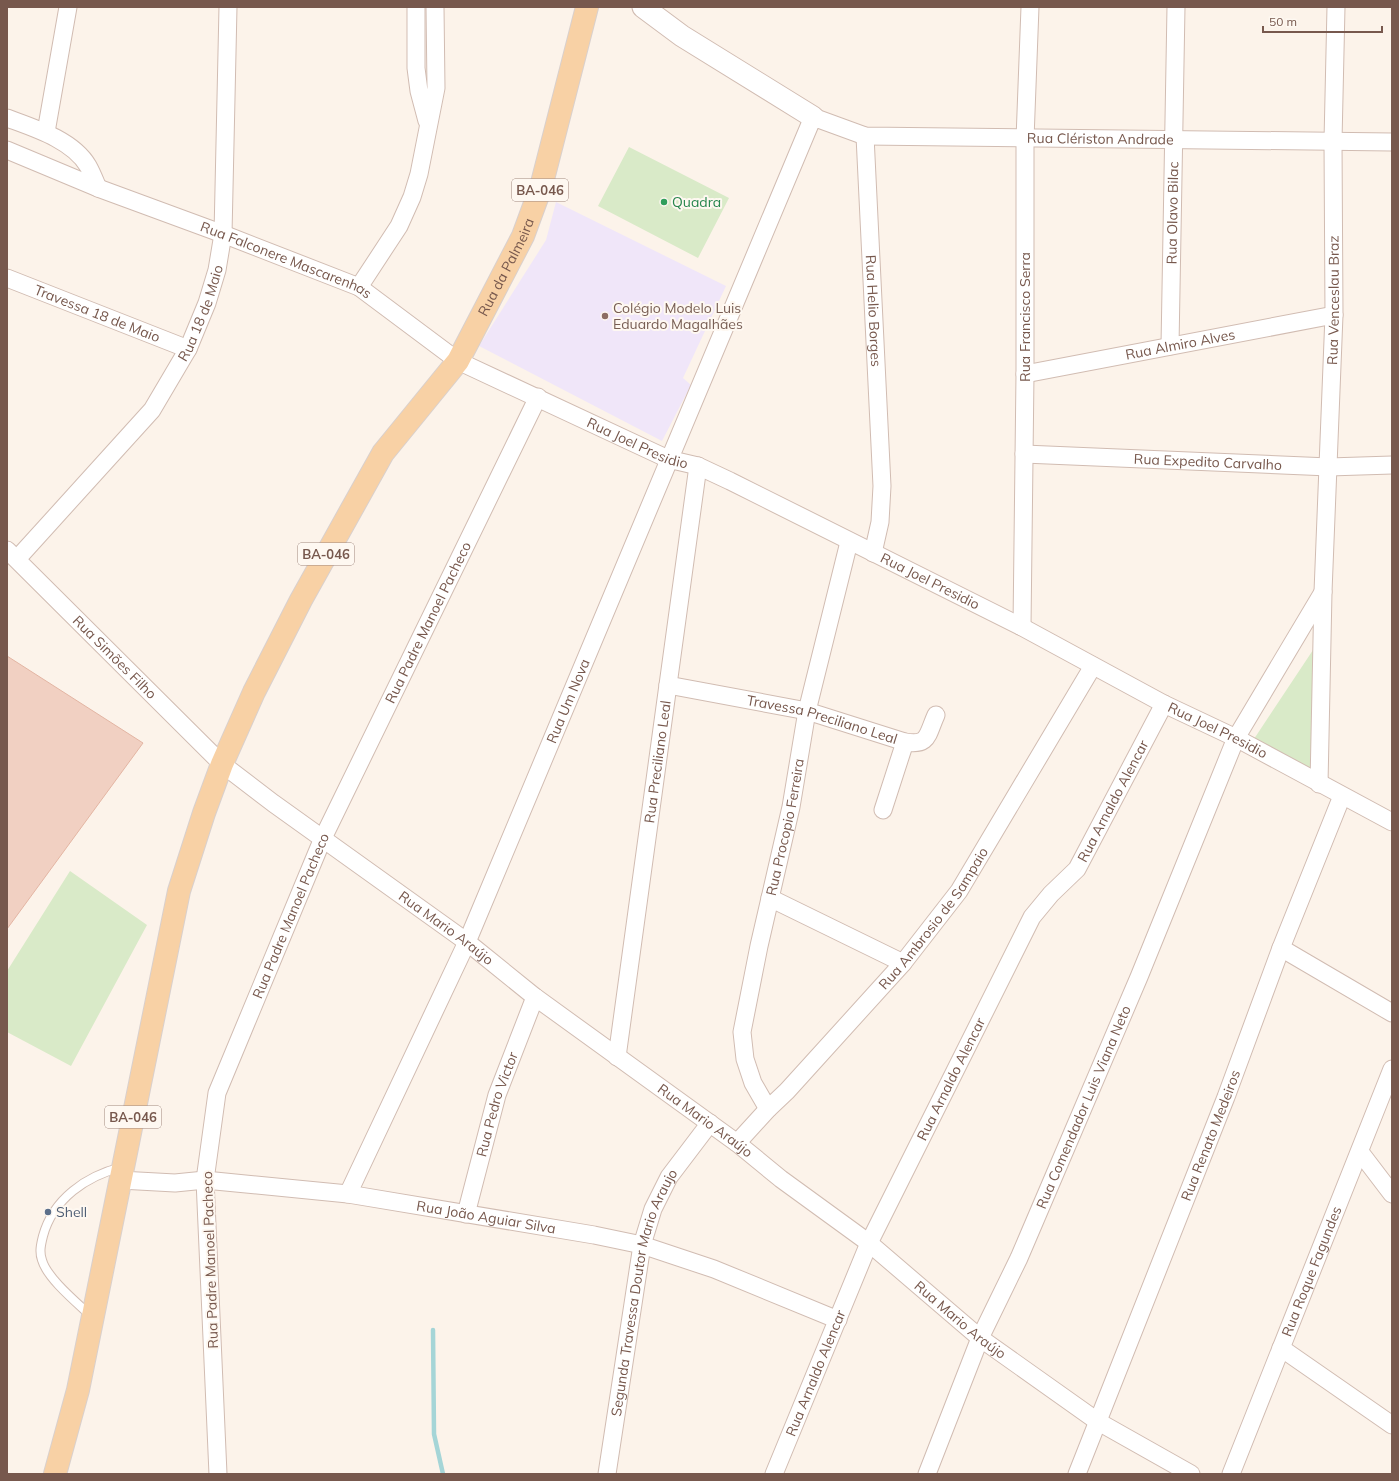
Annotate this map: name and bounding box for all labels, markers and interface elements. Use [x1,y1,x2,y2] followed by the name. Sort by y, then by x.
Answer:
[1263,8,1382,34] scale bar
[1269,14,1297,29] text: 50 m
[1027,129,1174,149] street label: Rua Clériston Andrade
[1162,161,1182,265] street label: Rua Olavo Bilac
[512,179,568,201] road number: BA-046
[672,193,721,211] place label: Quadra
[659,197,669,207] marker: Quadra
[474,216,538,319] street label: Rua da Palmeira
[198,217,375,303] street label: Rua Falconere Mascarenhas
[1323,235,1343,365] street label: Rua Venceslau Braz
[1016,252,1034,382] street label: Rua Francisco Serra
[862,254,885,367] street label: Rua Helio Borges
[174,264,227,365] street label: Rua 18 de Maio
[32,281,163,346] street label: Travessa 18 de Maio
[613,299,743,333] place label: Colégio Modelo Luis Eduardo Magalhães
[600,311,610,321] marker: Colégio Modelo Luis Eduardo Magalhães
[1124,325,1237,364] street label: Rua Almiro Alves
[584,413,690,472] street label: Rua Joel Presidio
[1133,450,1282,474] street label: Rua Expedito Carvalho
[381,539,475,706] street label: Rua Padre Manoel Pacheco
[298,543,354,565] road number: BA-046
[877,549,983,613] street label: Rua Joel Presidio
[69,612,160,703] street label: Rua Simões Filho
[542,656,594,746] street label: Rua Um Nova
[745,691,900,748] street label: Travessa Preciliano Leal
[1165,698,1271,762] street label: Rua Joel Presidio
[640,699,675,824] street label: Rua Preciliano Leal
[1073,736,1153,865] street label: Rua Arnaldo Alencar
[762,757,808,897] street label: Rua Procopio Ferreira
[248,830,333,1001] street label: Rua Padre Manoel Pacheco
[875,844,992,993] street label: Rua Ambrosio de Sampaio
[395,887,497,969] street label: Rua Mario Araújo
[1032,1003,1135,1212] street label: Rua Comendador Luis Viana Neto
[913,1014,990,1144] street label: Rua Arnaldo Alencar
[472,1048,522,1159] street label: Rua Pedro Victor
[1177,1067,1244,1203] street label: Rua Renato Medeiros
[654,1080,757,1161] street label: Rua Mario Araújo
[105,1106,161,1128] road number: BA-046
[607,1165,681,1418] street label: Segunda Travessa Doutor Mario Araujo
[198,1171,222,1349] street label: Rua Padre Manoel Pacheco
[415,1197,557,1237] street label: Rua João Aguiar Silva
[56,1203,87,1221] place label: Shell
[1278,1204,1346,1339] street label: Rua Roque Fagundes
[43,1207,53,1217] marker: Shell
[911,1277,1010,1363] street label: Rua Mario Araújo
[781,1306,850,1439] street label: Rua Arnaldo Alencar

